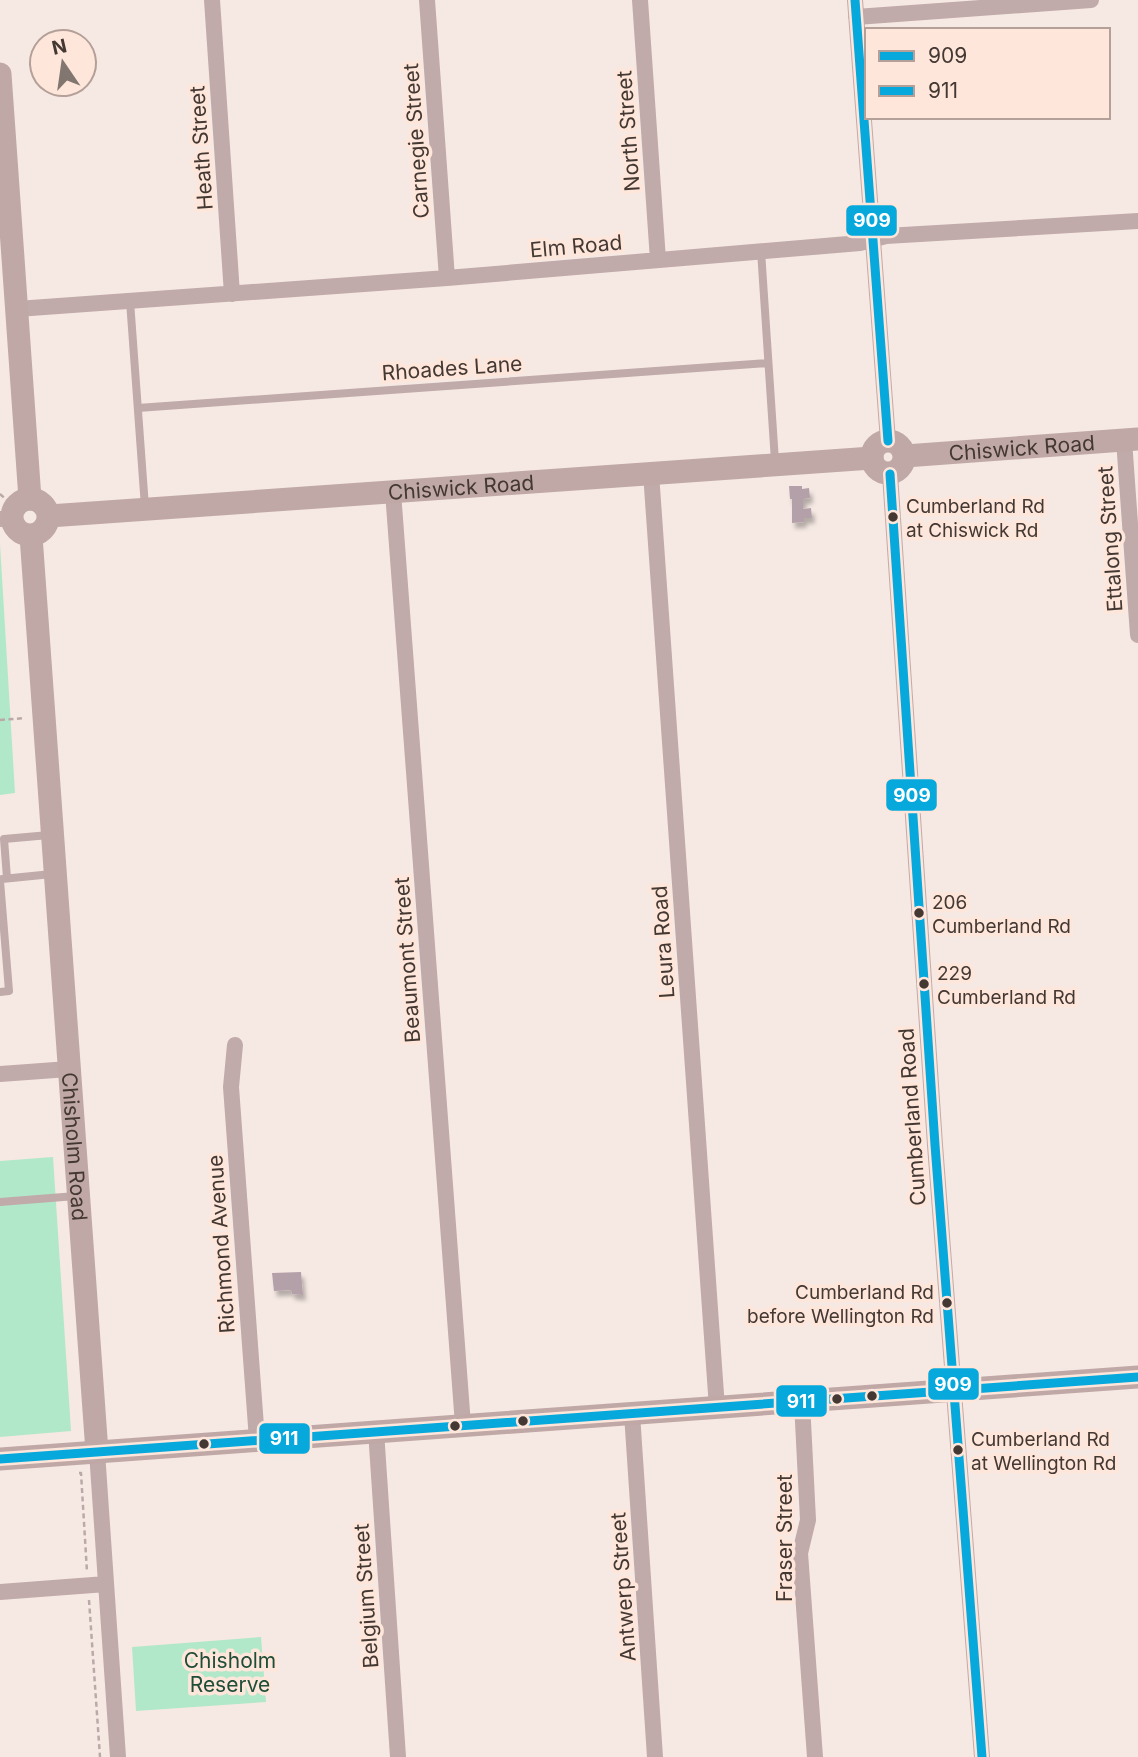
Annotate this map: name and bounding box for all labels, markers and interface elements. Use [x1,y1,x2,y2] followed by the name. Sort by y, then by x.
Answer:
[28,28,98,98] north arrow
[865,28,1110,119] legend
[50,34,69,60] text: N
[928,43,967,68] text: 909
[398,62,434,219] street label: Carnegie Street
[611,70,645,192] street label: North Street
[928,78,958,103] text: 911
[184,85,218,211] street label: Heath Street
[845,204,898,237] line badge: 909
[853,209,891,232] text: 909
[529,230,623,262] street label: Elm Road
[381,351,523,385] street label: Rhoades Lane
[948,430,1096,465] street label: Chiswick Road
[1092,465,1128,613] street label: Ettalong Street
[387,469,535,505] street label: Chiswick Road
[906,495,1045,542] place label: Cumberland Rd at Chiswick Rd
[886,510,900,524] marker: Cumberland Rd at Chiswick Rd
[885,778,938,812] line badge: 909
[893,784,931,807] text: 909
[389,876,425,1044] street label: Beaumont Street
[647,885,679,999] street label: Leura Road
[932,891,1071,938] place label: 206 Cumberland Rd
[912,906,926,920] marker: 206 Cumberland Rd
[937,962,1076,1009] place label: 229 Cumberland Rd
[917,977,931,991] marker: 229 Cumberland Rd
[893,1027,931,1207] street label: Cumberland Road
[57,1071,93,1222] street label: Chisholm Road
[202,1154,240,1334] street label: Richmond Avenue
[747,1281,934,1328] place label: Cumberland Rd before Wellington Rd
[940,1296,954,1310] marker: Cumberland Rd before Wellington Rd
[927,1367,980,1401] line badge: 909
[934,1373,972,1396] text: 909
[775,1384,828,1418] line badge: 911
[865,1389,879,1403] unlabelled marker
[787,1390,815,1413] text: 911
[830,1392,844,1406] unlabelled marker
[516,1414,530,1428] unlabelled marker
[448,1419,462,1433] unlabelled marker
[258,1422,311,1455] line badge: 911
[270,1427,298,1450] text: 911
[971,1428,1116,1475] place label: Cumberland Rd at Wellington Rd
[197,1437,211,1451] unlabelled marker
[951,1443,965,1457] marker: Cumberland Rd at Wellington Rd
[772,1474,797,1602] street label: Fraser Street
[605,1511,641,1662] street label: Antwerp Street
[348,1523,384,1669] street label: Belgium Street
[184,1648,276,1697] park label: Chisholm Reserve

